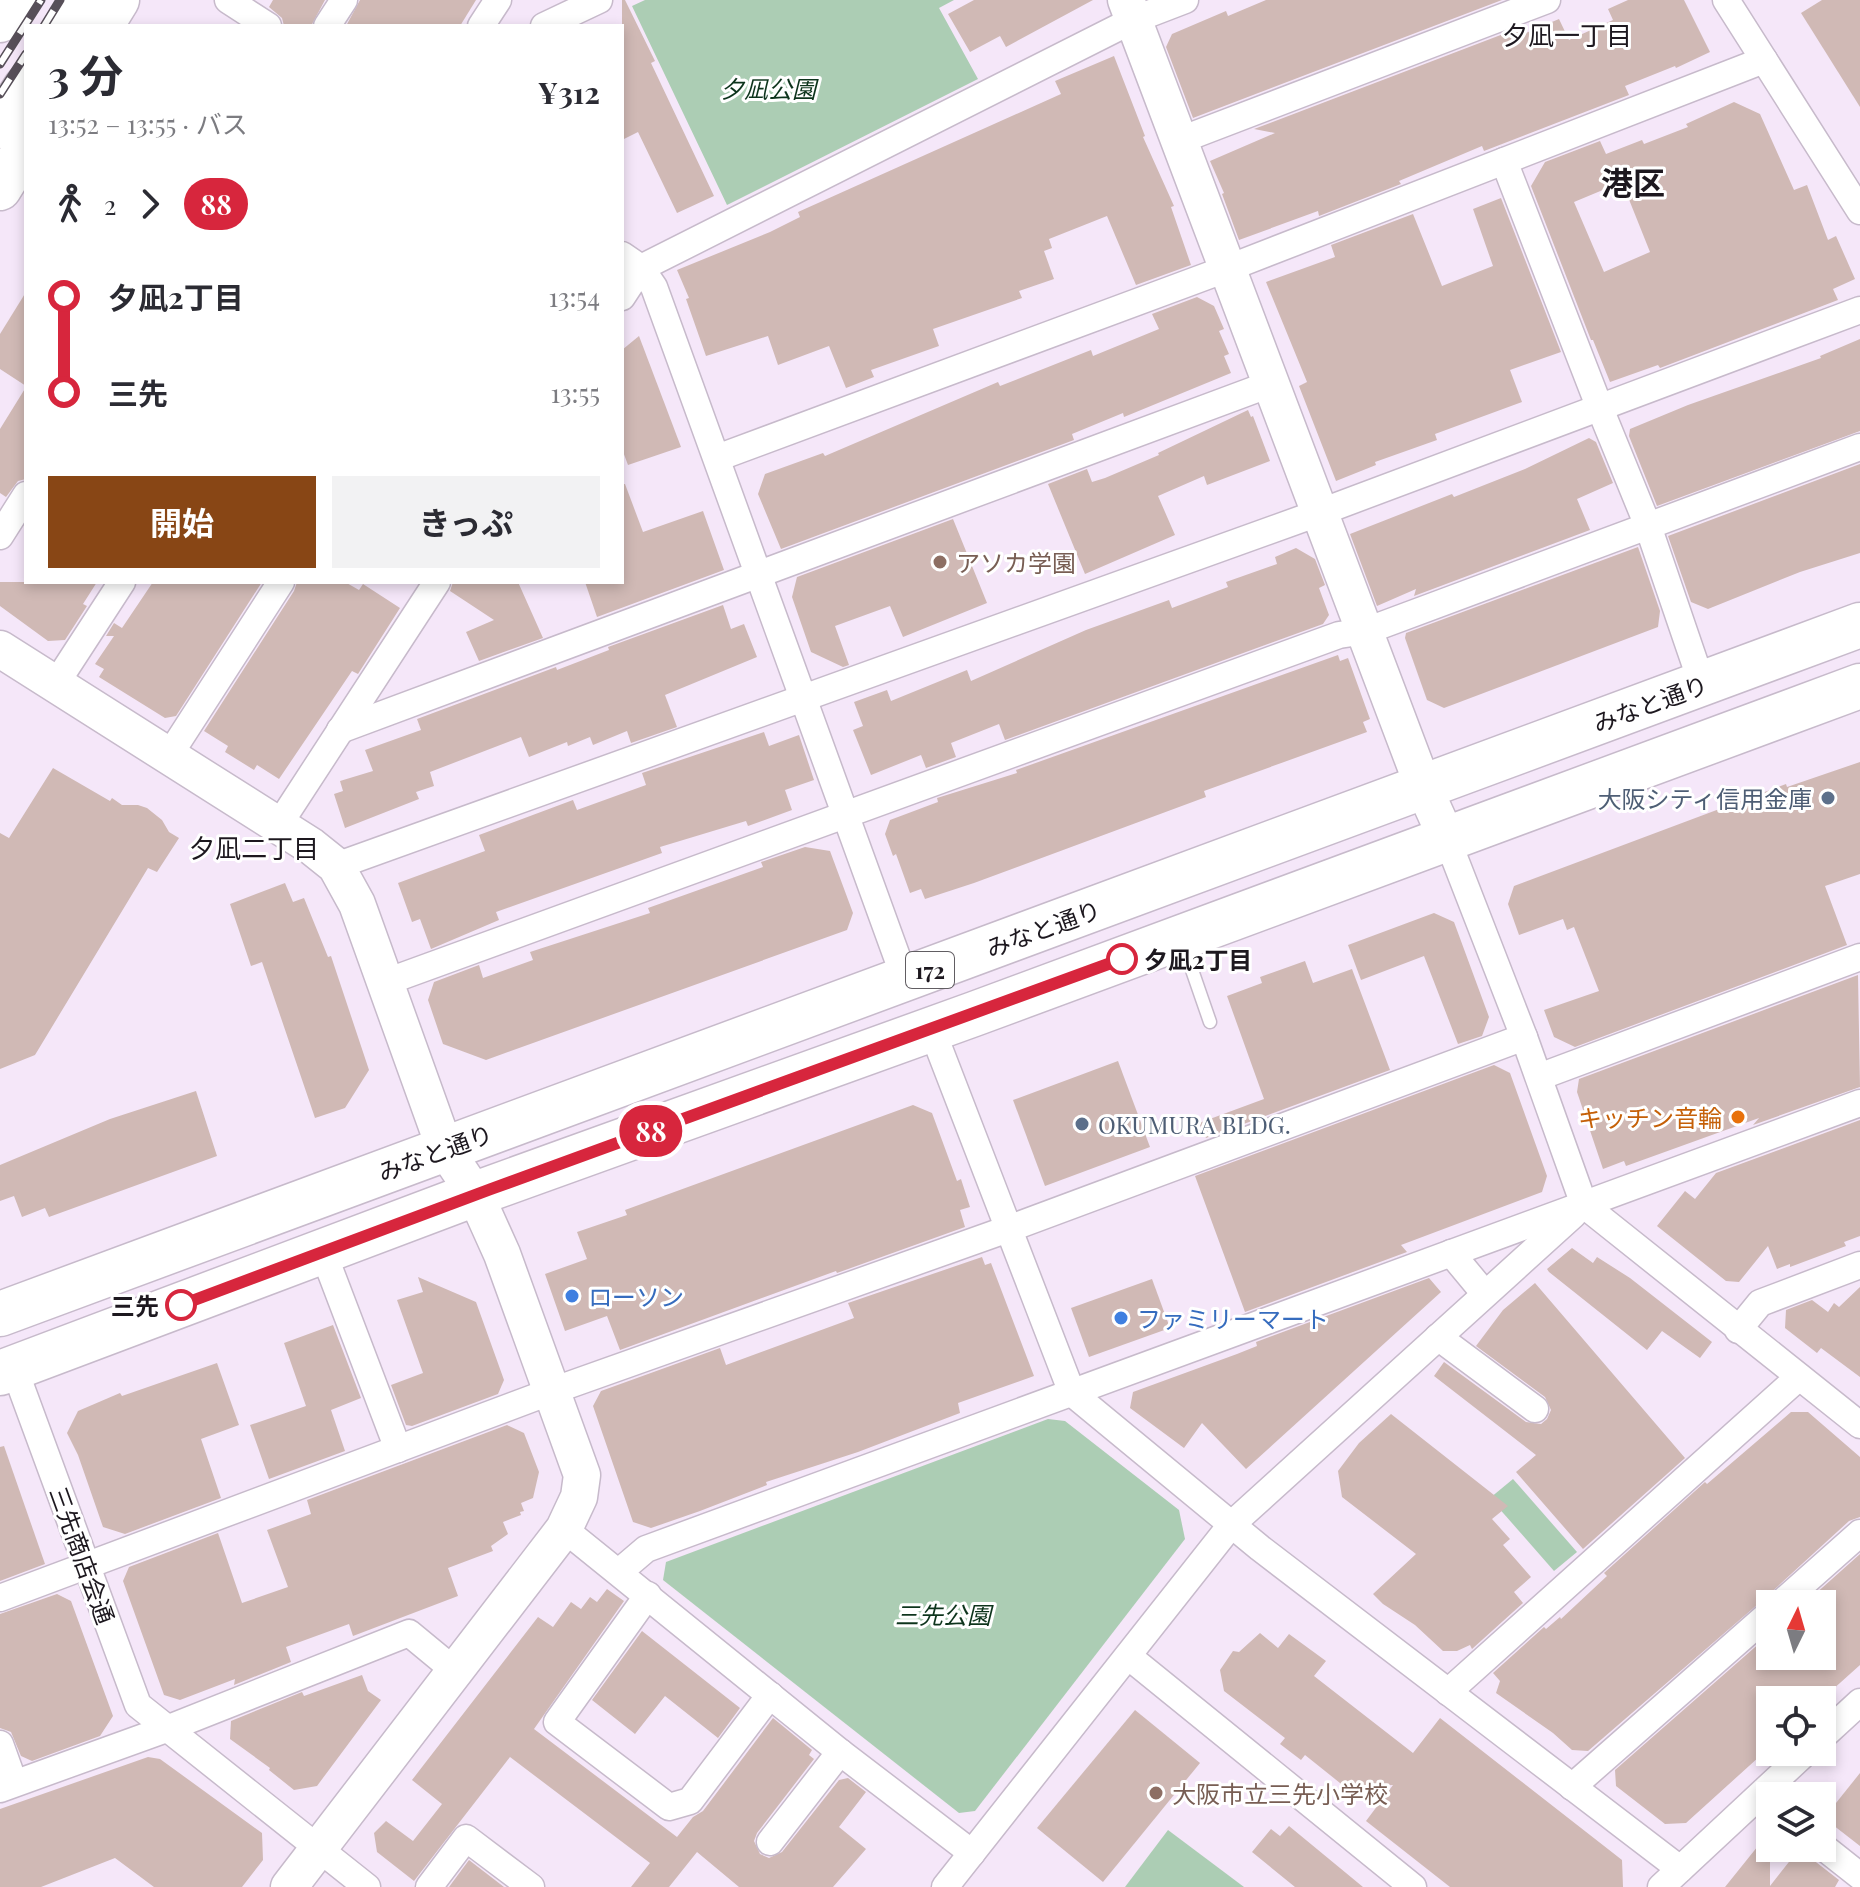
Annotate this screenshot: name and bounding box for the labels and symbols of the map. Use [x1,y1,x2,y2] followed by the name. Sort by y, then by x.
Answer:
[1502,17,1632,52] district label: 夕凪一丁目
[720,72,819,104] park label: 夕凪公園
[1601,160,1665,203] district label: 港区
[956,546,1076,578] place label: アソカ学園
[931,553,949,571] marker: アソカ学園
[1588,667,1712,739] street label: みなと通り
[1597,782,1812,814] place label: 大阪シティ信用金庫
[1819,789,1837,807] marker: 大阪シティ信用金庫
[189,830,319,865] district label: 夕凪二丁目
[981,892,1105,964] street label: みなと通り
[1144,943,1253,975] place label: 夕凪2丁目
[1107,944,1137,974] marker: 夕凪2丁目
[906,952,954,988] road number: 172
[1578,1101,1722,1133] place label: キッチン音輪
[615,1105,687,1157] line badge: 88
[1098,1108,1291,1140] place label: OKUMURA BLDG.
[1729,1108,1747,1126] marker: キッチン音輪
[1073,1115,1091,1133] marker: OKUMURA BLDG.
[373,1116,497,1188] street label: みなと通り
[588,1280,684,1312] place label: ローソン
[563,1287,581,1305] marker: ローソン
[111,1289,159,1321] place label: 三先
[166,1290,196,1320] marker: 三先
[1137,1302,1329,1334] place label: ファミリーマート
[1112,1309,1130,1327] marker: ファミリーマート
[43,1482,123,1628] street label: 三先商店会通
[1756,1590,1836,1670] north arrow
[895,1598,994,1630] park label: 三先公園
[1172,1777,1388,1809] place label: 大阪市立三先小学校
[1147,1784,1165,1802] marker: 大阪市立三先小学校

